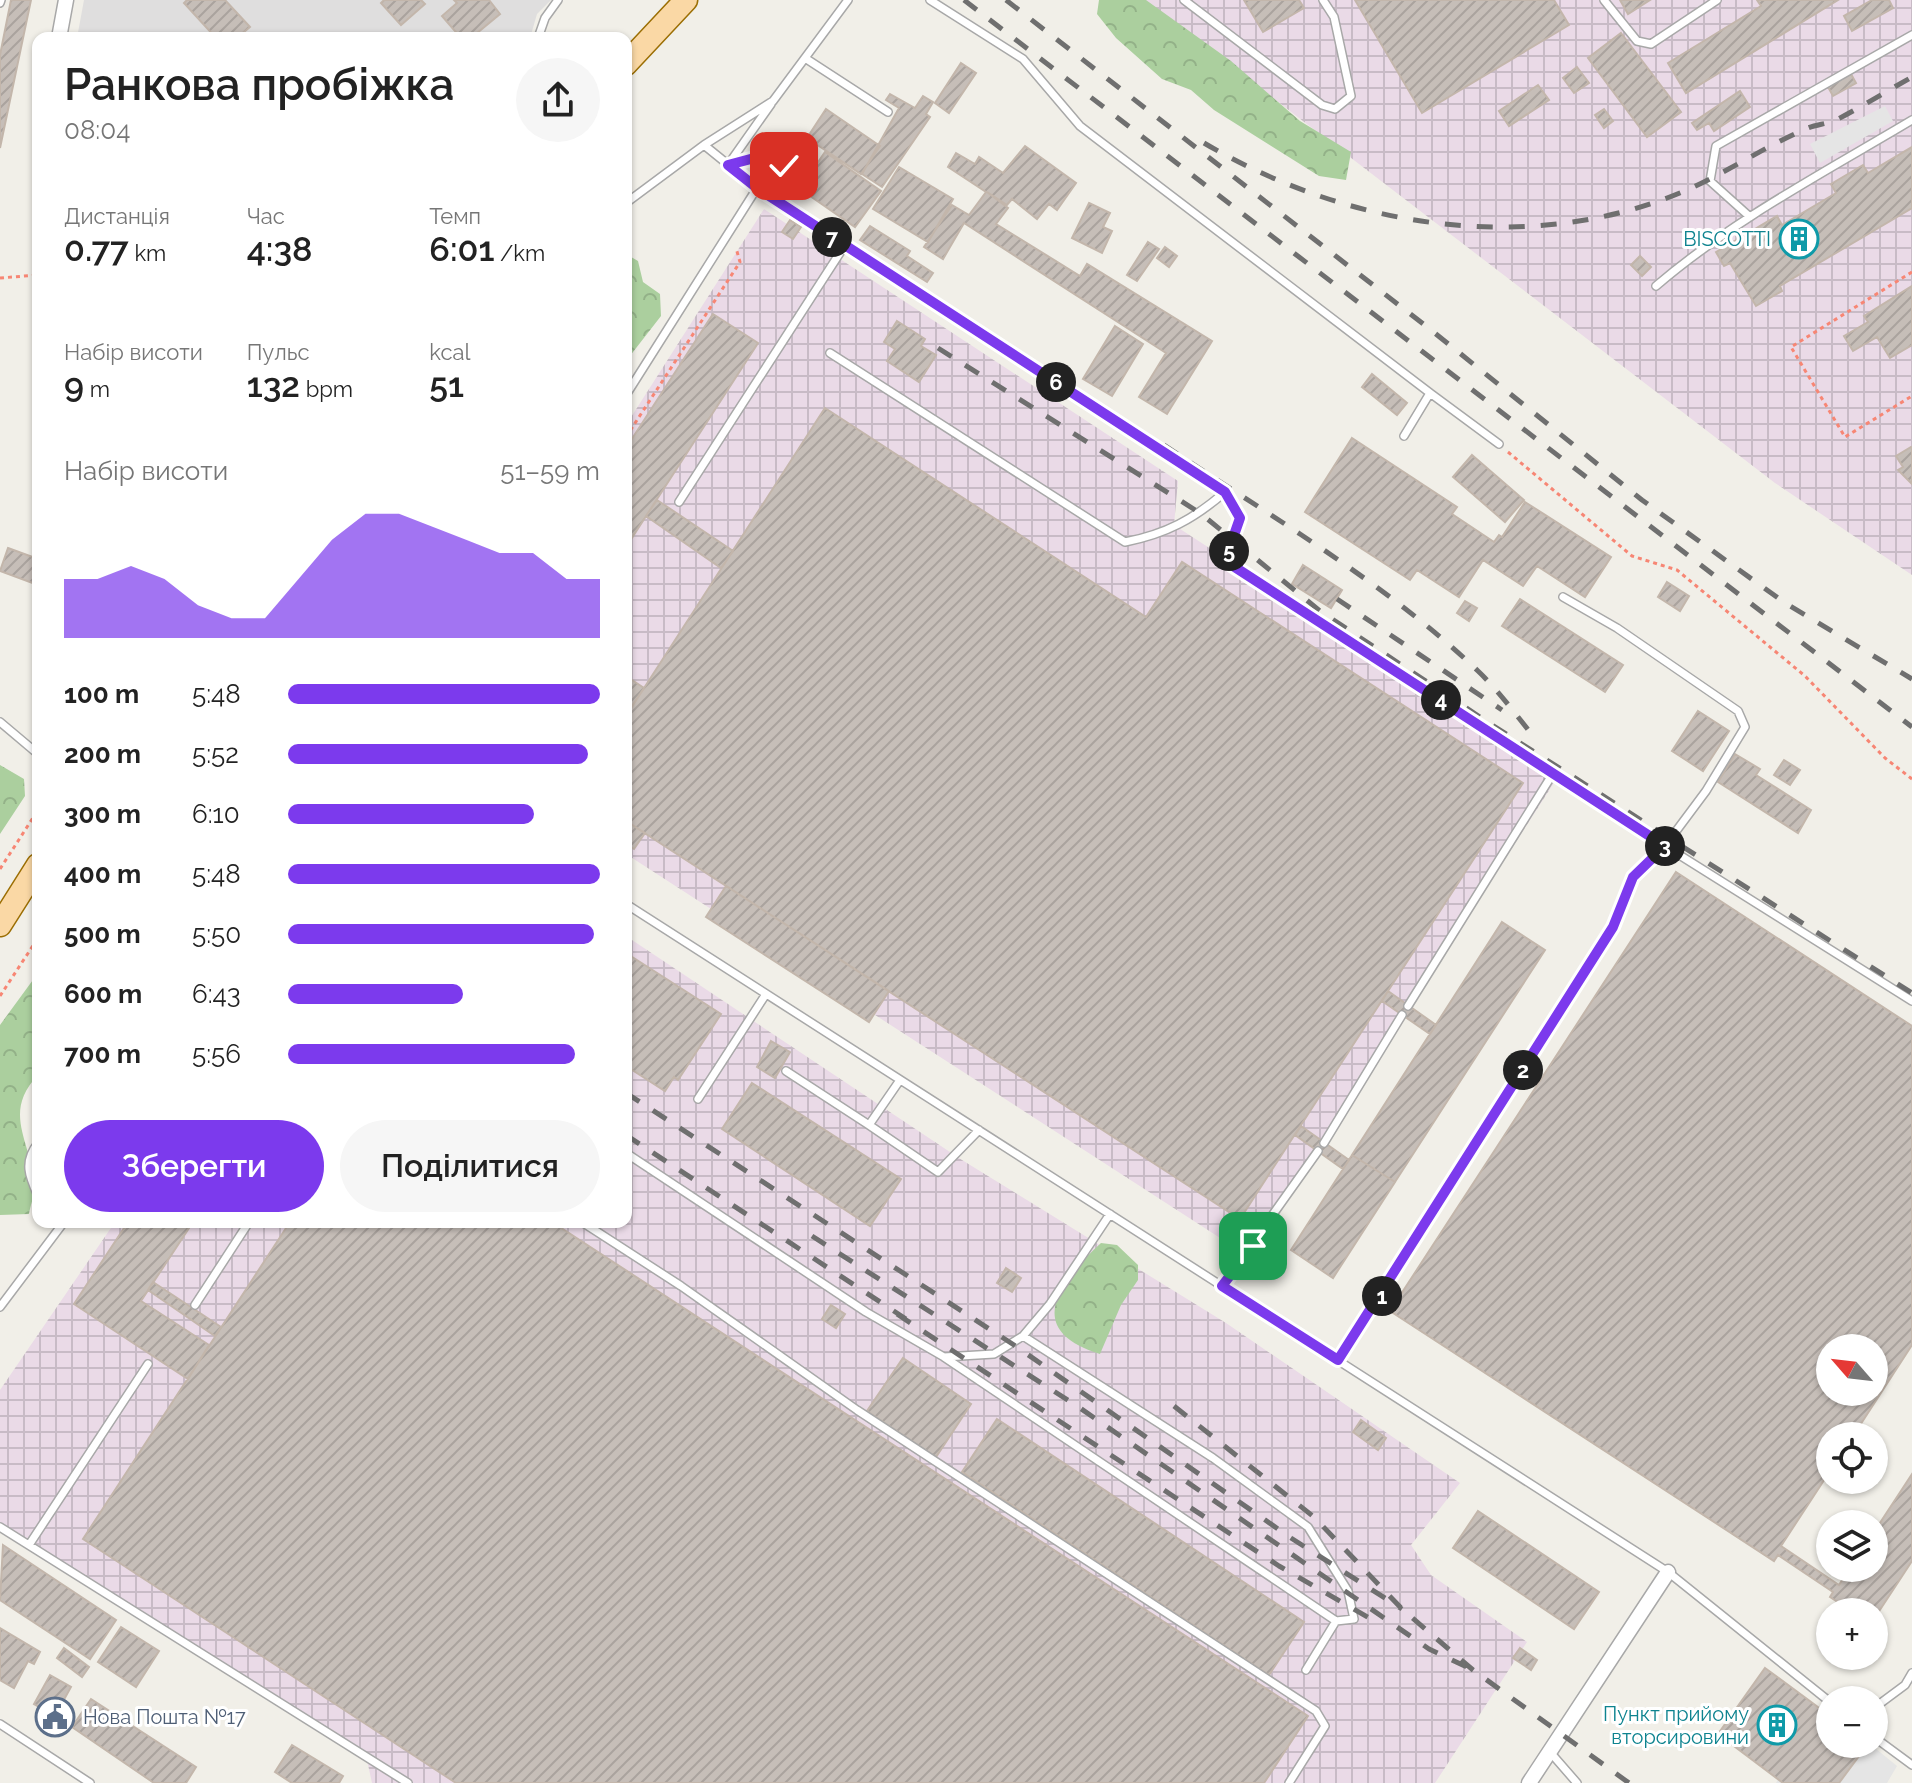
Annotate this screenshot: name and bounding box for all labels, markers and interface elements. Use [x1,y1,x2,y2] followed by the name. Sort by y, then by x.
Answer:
[516,58,600,142] button: share
[64,59,454,110] text: Ранкова пробіжка
[64,115,130,145] text: 08:04
[750,132,818,200] pin
[762,144,806,188] icon: check
[64,203,170,229] text: Дистанція
[247,203,285,229] text: Час
[429,203,481,229] text: Темп
[812,217,852,257] pin: 7
[1778,218,1820,260] building icon: BISCOTTI
[826,224,838,250] text: 7
[1683,227,1771,251] place label: BISCOTTI
[64,229,129,269] text: 0.77
[247,229,313,269] text: 4:38
[429,229,494,269] text: 6:01
[129,240,166,266] text: km
[494,240,545,266] text: /km
[64,339,203,365] text: Набір висоти
[247,339,310,365] text: Пульс
[429,339,470,365] text: kcal
[1036,362,1076,402] pin: 6
[64,365,84,405] text: 9
[247,365,300,405] text: 132
[429,365,464,405] text: 51
[1049,369,1063,395] text: 6
[84,376,110,402] text: m
[300,376,353,402] text: bpm
[64,456,228,486] text: Набір висоти
[500,456,600,486] text: 51–59 m
[1209,531,1249,571] pin: 5
[1223,538,1235,564] text: 5
[64,679,139,709] text: 100 m
[192,679,241,709] text: 5:48
[1421,680,1461,720] pin: 4
[1435,687,1447,713] text: 4
[64,739,141,769] text: 200 m
[192,739,239,769] text: 5:52
[64,799,141,829] text: 300 m
[192,799,240,829] text: 6:10
[1645,826,1685,866] pin: 3
[1659,833,1671,859] text: 3
[64,859,141,889] text: 400 m
[192,859,241,889] text: 5:48
[64,919,141,949] text: 500 m
[192,919,241,949] text: 5:50
[64,979,142,1009] text: 600 m
[192,979,241,1009] text: 6:43
[64,1039,141,1069] text: 700 m
[192,1039,241,1069] text: 5:56
[1503,1050,1543,1090] pin: 2
[1517,1057,1529,1083] text: 2
[64,1120,324,1212] button: Зберегти
[340,1120,600,1212] button: Поділитися
[1219,1212,1287,1280] pin
[1231,1224,1275,1268] icon: arrive
[1362,1276,1402,1316] pin: 1
[1377,1283,1387,1309] text: 1
[1816,1334,1888,1406] north arrow
[1816,1334,1888,1758] map controls
[1816,1422,1888,1494] button: locate
[1816,1510,1888,1582] button: layers
[1816,1598,1888,1670] button: +
[1816,1686,1888,1758] button: −
[34,1696,76,1738] public building icon: Нова Пошта №17
[1603,1702,1749,1749] place label: Пункт прийому вторсировини
[1756,1704,1798,1746] building icon: Пункт прийому вторсировини
[83,1705,246,1729] place label: Нова Пошта №17

